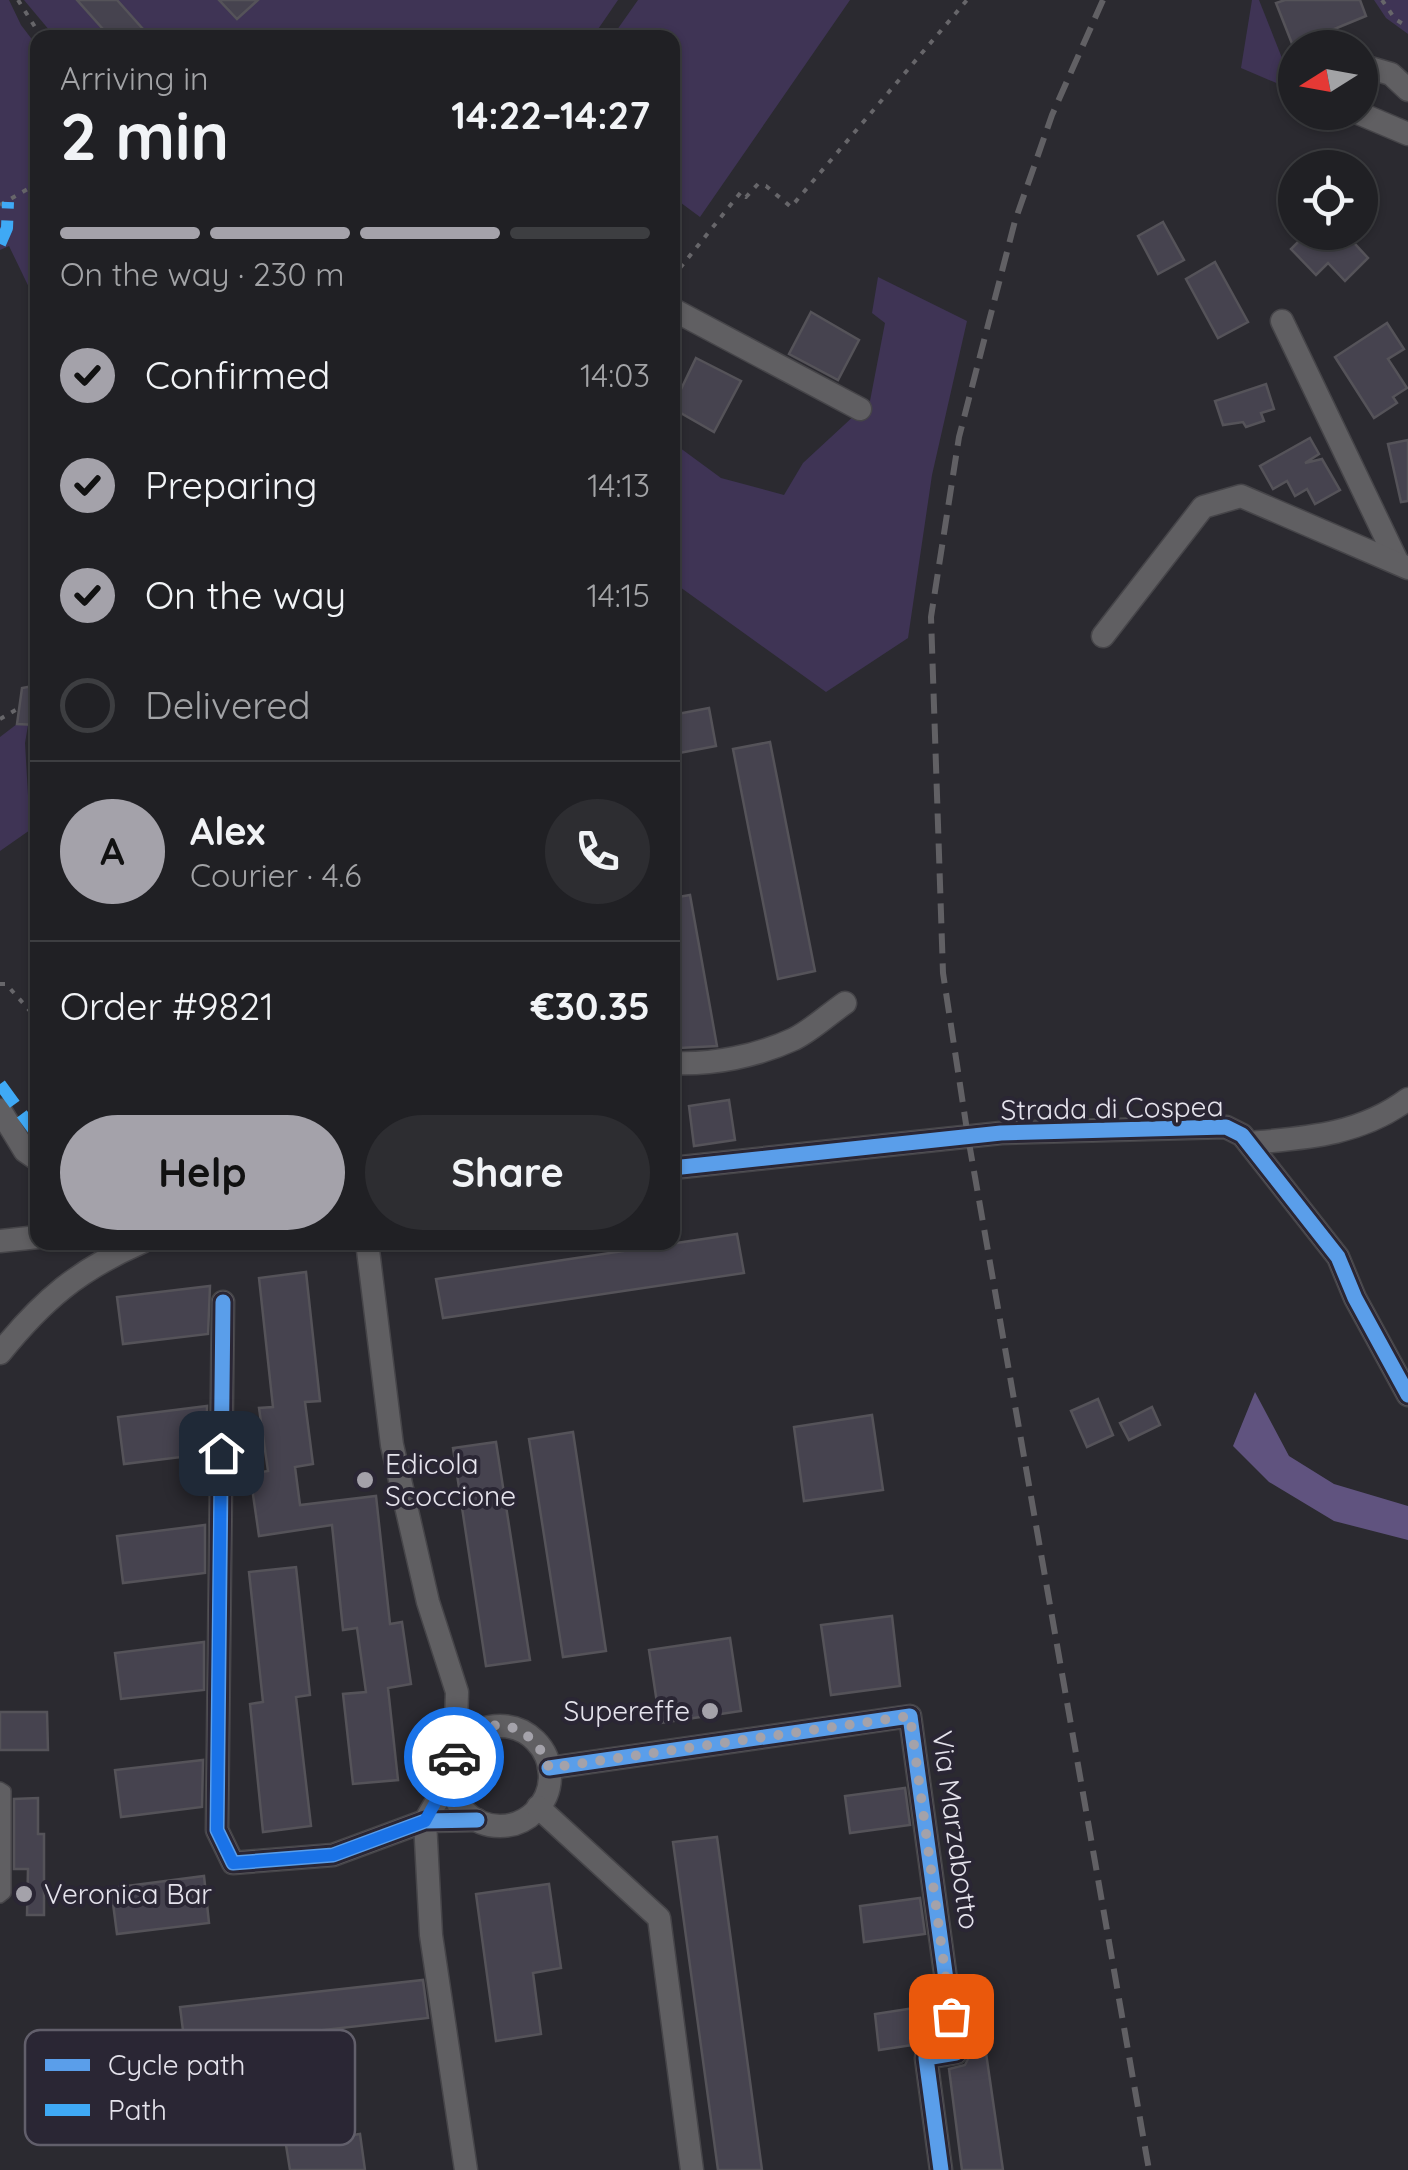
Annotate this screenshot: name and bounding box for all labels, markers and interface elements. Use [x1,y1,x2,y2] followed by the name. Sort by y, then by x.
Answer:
[1278,30,1378,130] north arrow
[1278,30,1378,250] map controls
[60,58,209,98] text: Arriving in
[451,91,650,139] text: 14:22–14:27
[60,95,229,176] text: 2 min
[1278,150,1378,250] button: locate
[60,254,345,294] text: On the way · 230 m
[60,348,115,403] icon: check
[145,351,330,399] text: Confirmed
[580,355,650,395] text: 14:03
[60,458,115,513] icon: check
[145,461,317,509] text: Preparing
[587,465,650,505] text: 14:13
[60,568,115,623] icon: check
[145,571,346,619] text: On the way
[587,575,650,615] text: 14:15
[145,681,311,729] text: Delivered
[545,799,650,904] button: phone
[190,807,265,855] text: Alex
[100,827,125,875] text: A
[190,855,362,895] text: Courier · 4.6
[60,982,274,1030] text: Order #9821
[531,982,650,1030] text: €30.35
[1000,1088,1224,1127] street label: Strada di Cospea
[60,1115,345,1230] button: Help
[365,1115,650,1230] button: Share
[179,1411,264,1496] pin
[194,1426,249,1481] icon: home
[385,1446,516,1513] place label: Edicola Scoccione
[354,1469,376,1491] marker: Edicola Scoccione
[564,1693,690,1728] place label: Supereffe
[699,1700,721,1722] marker: Supereffe
[404,1707,504,1807] courier
[925,1728,988,1931] street label: Via Marzabotto
[427,1730,482,1785] icon: car
[44,1876,212,1911] place label: Veronica Bar
[13,1883,35,1905] marker: Veronica Bar
[909,1974,994,2059] pin
[924,1989,979,2044] icon: bag
[25,2030,355,2145] legend
[108,2047,246,2082] text: Cycle path
[108,2092,167,2127] text: Path

